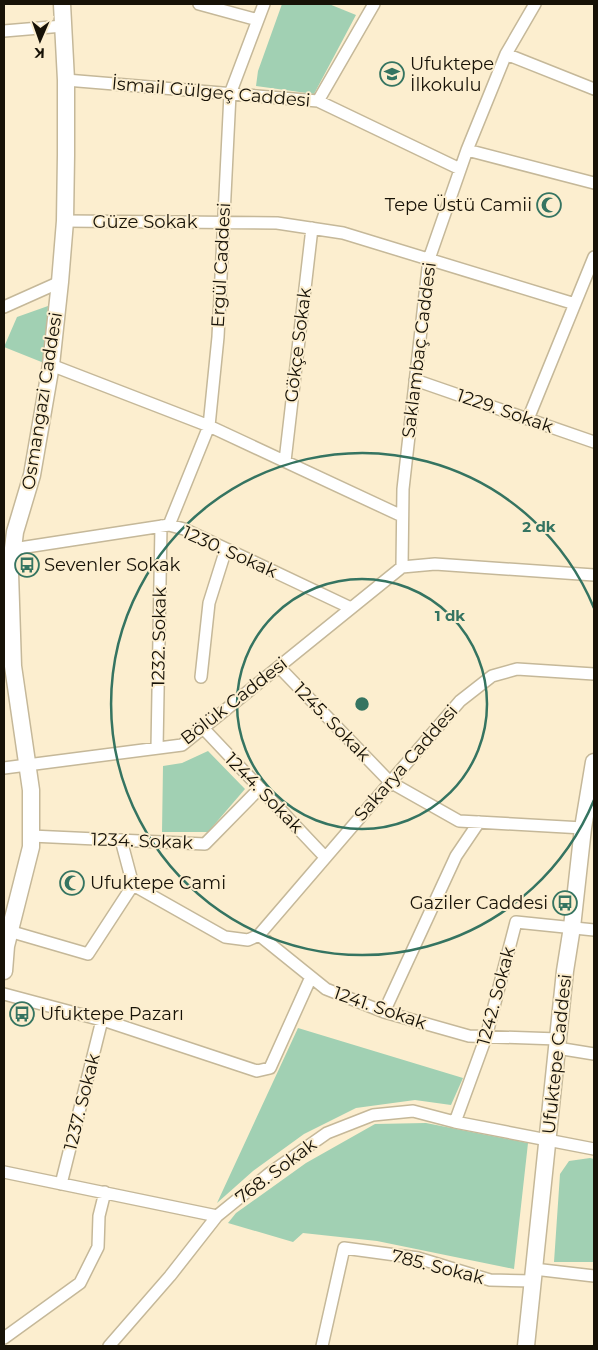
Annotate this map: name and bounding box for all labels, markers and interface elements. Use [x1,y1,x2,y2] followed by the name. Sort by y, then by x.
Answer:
[15,15,65,65] north arrow
[33,44,45,62] text: K
[410,53,494,96] place label: Ufuktepe İlkokulu
[379,61,405,87] school or university icon: Ufuktepe İlkokulu
[111,72,311,112] street label: İsmail Gülgeç Caddesi
[536,192,562,218] mosque icon: Tepe Üstü Camii
[385,194,532,216] place label: Tepe Üstü Camii
[207,202,235,328] street label: Ergül Caddesi
[93,211,198,233] street label: Güze Sokak
[397,261,441,439] street label: Saklambaç Caddesi
[280,286,316,404] street label: Gökçe Sokak
[17,311,67,491] street label: Osmangazi Caddesi
[454,384,556,438] street label: 1229. Sokak
[522,517,556,536] text: 2 dk
[179,521,281,583] street label: 1230. Sokak
[14,552,40,578] bus stop icon: Sevenler Sokak
[44,554,180,576] place label: Sevenler Sokak
[147,587,171,687] street label: 1232. Sokak
[435,606,465,625] text: 1 dk
[176,652,292,750] street label: Bölük Caddesi
[289,678,375,766] street label: 1245. Sokak
[353,695,371,713] centre of rings
[350,700,462,826] street label: Sakarya Caddesi
[220,748,308,838] street label: 1244. Sokak
[91,828,194,854] street label: 1234. Sokak
[59,870,85,896] mosque icon: Ufuktepe Cami
[90,872,226,894] place label: Ufuktepe Cami
[552,890,578,916] bus stop icon: Gaziler Caddesi
[410,892,548,914] place label: Gaziler Caddesi
[472,944,520,1048] street label: 1242. Sokak
[538,973,576,1135] street label: Ufuktepe Caddesi
[331,982,430,1034] street label: 1241. Sokak
[9,1001,35,1027] bus stop icon: Ufuktepe Pazarı
[40,1003,184,1025] place label: Ufuktepe Pazarı
[59,1051,105,1153] street label: 1237. Sokak
[231,1133,321,1209] street label: 768. Sokak
[389,1245,487,1289] street label: 785. Sokak

